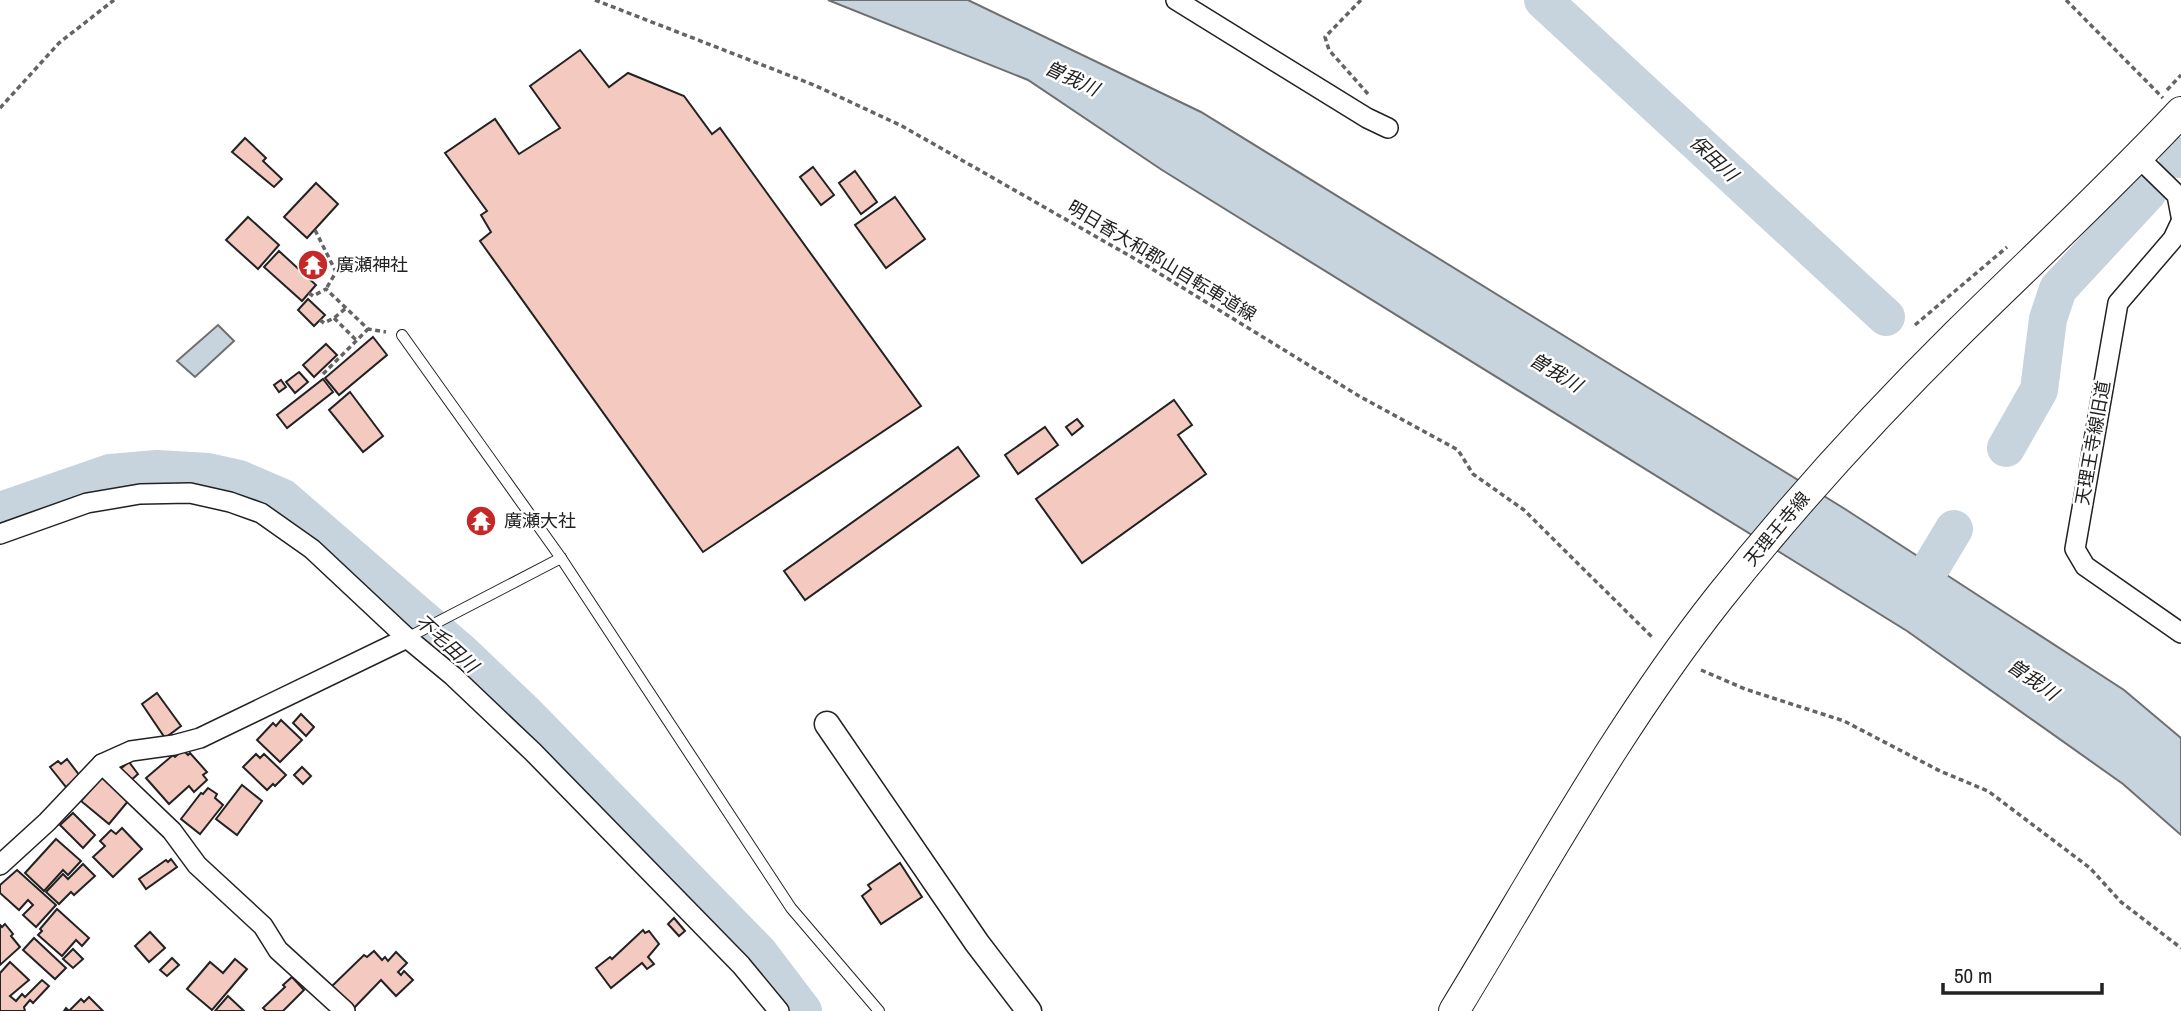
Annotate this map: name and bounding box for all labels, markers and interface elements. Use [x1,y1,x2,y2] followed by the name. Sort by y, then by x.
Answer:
[1041,54,1105,103] water label: 曽我川
[1684,129,1745,188] water label: 保田川
[1063,194,1261,327] street label: 明日香大和郡山自転車道線
[296,248,330,282] temple icon: 廣瀬神社
[336,252,408,277] place label: 廣瀬神社
[1525,346,1589,399] water label: 曽我川
[2069,379,2116,507] street label: 天理王寺線旧道
[1738,486,1815,571] street label: 天理王寺線
[464,504,498,538] temple icon: 廣瀬大社
[504,508,576,533] place label: 廣瀬大社
[410,608,485,679] water label: 不毛田川
[2002,652,2065,707] water label: 曽我川
[1943,951,2102,995] scale bar
[1954,961,1992,990] text: 50 m

